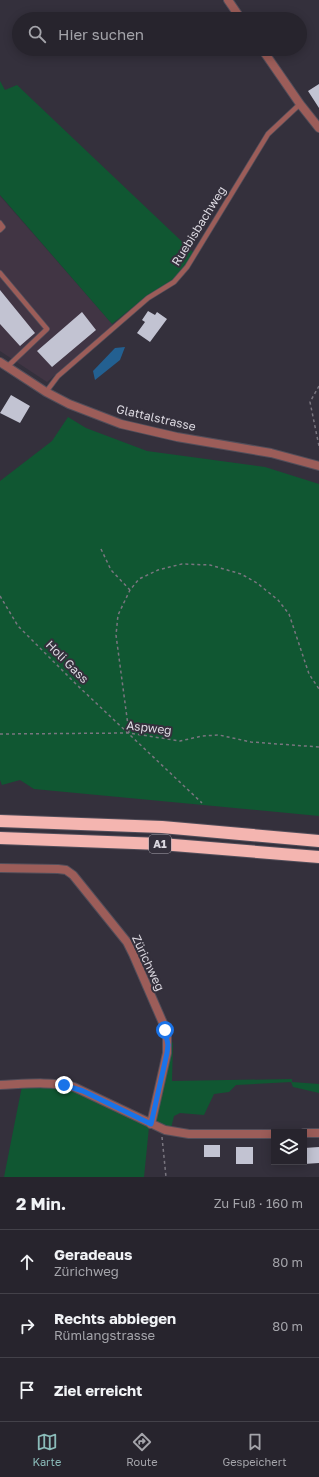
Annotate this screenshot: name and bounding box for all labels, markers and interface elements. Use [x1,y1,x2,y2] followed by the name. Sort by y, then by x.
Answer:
[12,12,307,56] search box
[26,23,48,45] icon: search
[58,25,144,43] text: Hier suchen
[168,183,229,268] street label: Ruebisbachweg
[115,401,197,434] street label: Glattalstrasse
[43,637,92,686] street label: Holi Gass
[126,717,173,738] street label: Aspweg
[149,835,171,853] road number: A1
[129,932,168,993] street label: Zürichweg
[156,1021,174,1039] route start
[55,1076,73,1094] route end
[271,1129,307,1165] map controls
[271,1129,307,1165] button: layers
[16,1193,66,1214] text: 2 Min.
[214,1195,303,1211] text: Zu Fuß · 160 m
[54,1245,132,1263] text: Geradeaus
[16,1251,38,1273] icon: ahead
[272,1254,303,1270] text: 80 m
[54,1263,119,1279] text: Zürichweg
[54,1309,176,1327] text: Rechts abbiegen
[16,1315,38,1337] icon: right
[272,1318,303,1334] text: 80 m
[54,1327,155,1343] text: Rümlangstrasse
[16,1379,38,1401] icon: arrive
[54,1381,142,1399] text: Ziel erreicht
[32,1431,61,1468] tab: Karte
[126,1431,158,1468] tab: Route
[222,1431,287,1468] tab: Gespeichert

